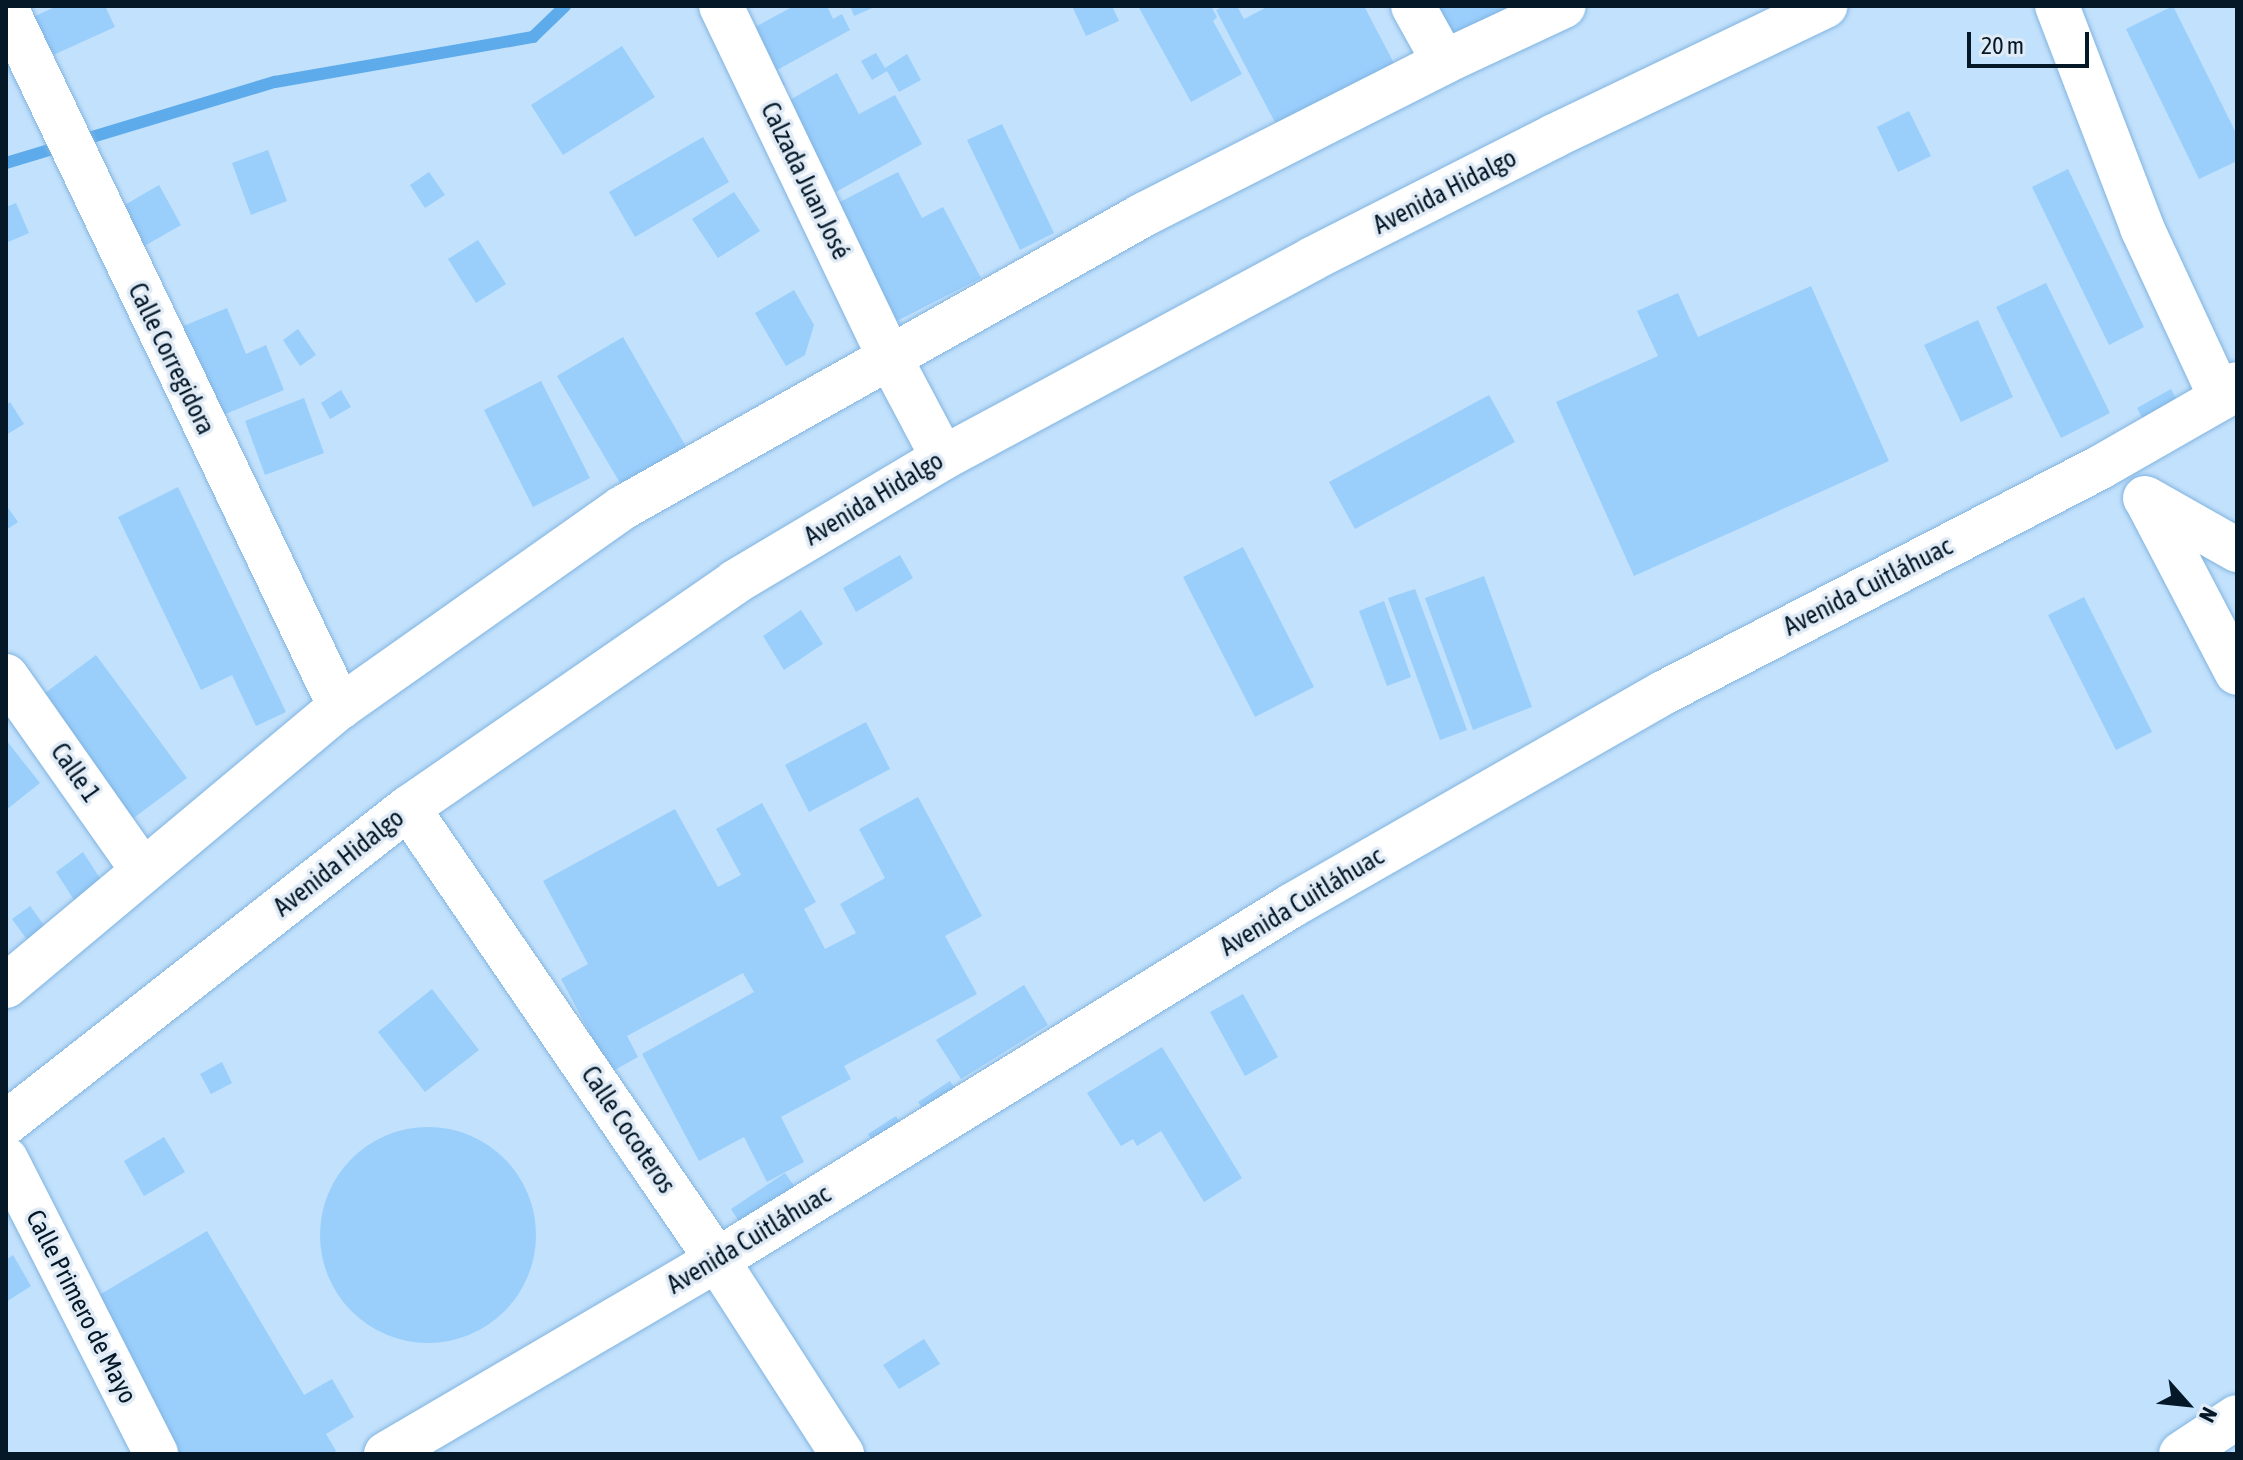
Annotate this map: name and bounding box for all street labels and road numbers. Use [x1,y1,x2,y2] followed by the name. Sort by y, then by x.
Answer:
[754,97,856,265] street label: Calzada Juan José
[1368,143,1522,241] street label: Avenida Hidalgo
[121,278,221,440] street label: Calle Corregidora
[799,445,949,553] street label: Avenida Hidalgo
[1778,531,1958,643] street label: Avenida Cuitláhuac
[44,737,106,809] street label: Calle 1
[268,803,410,923] street label: Avenida Hidalgo
[1215,841,1389,963] street label: Avenida Cuitláhuac
[574,1061,682,1199] street label: Calle Cocoteros
[662,1179,836,1301] street label: Avenida Cuitláhuac
[19,1205,143,1409] street label: Calle Primero de Mayo

